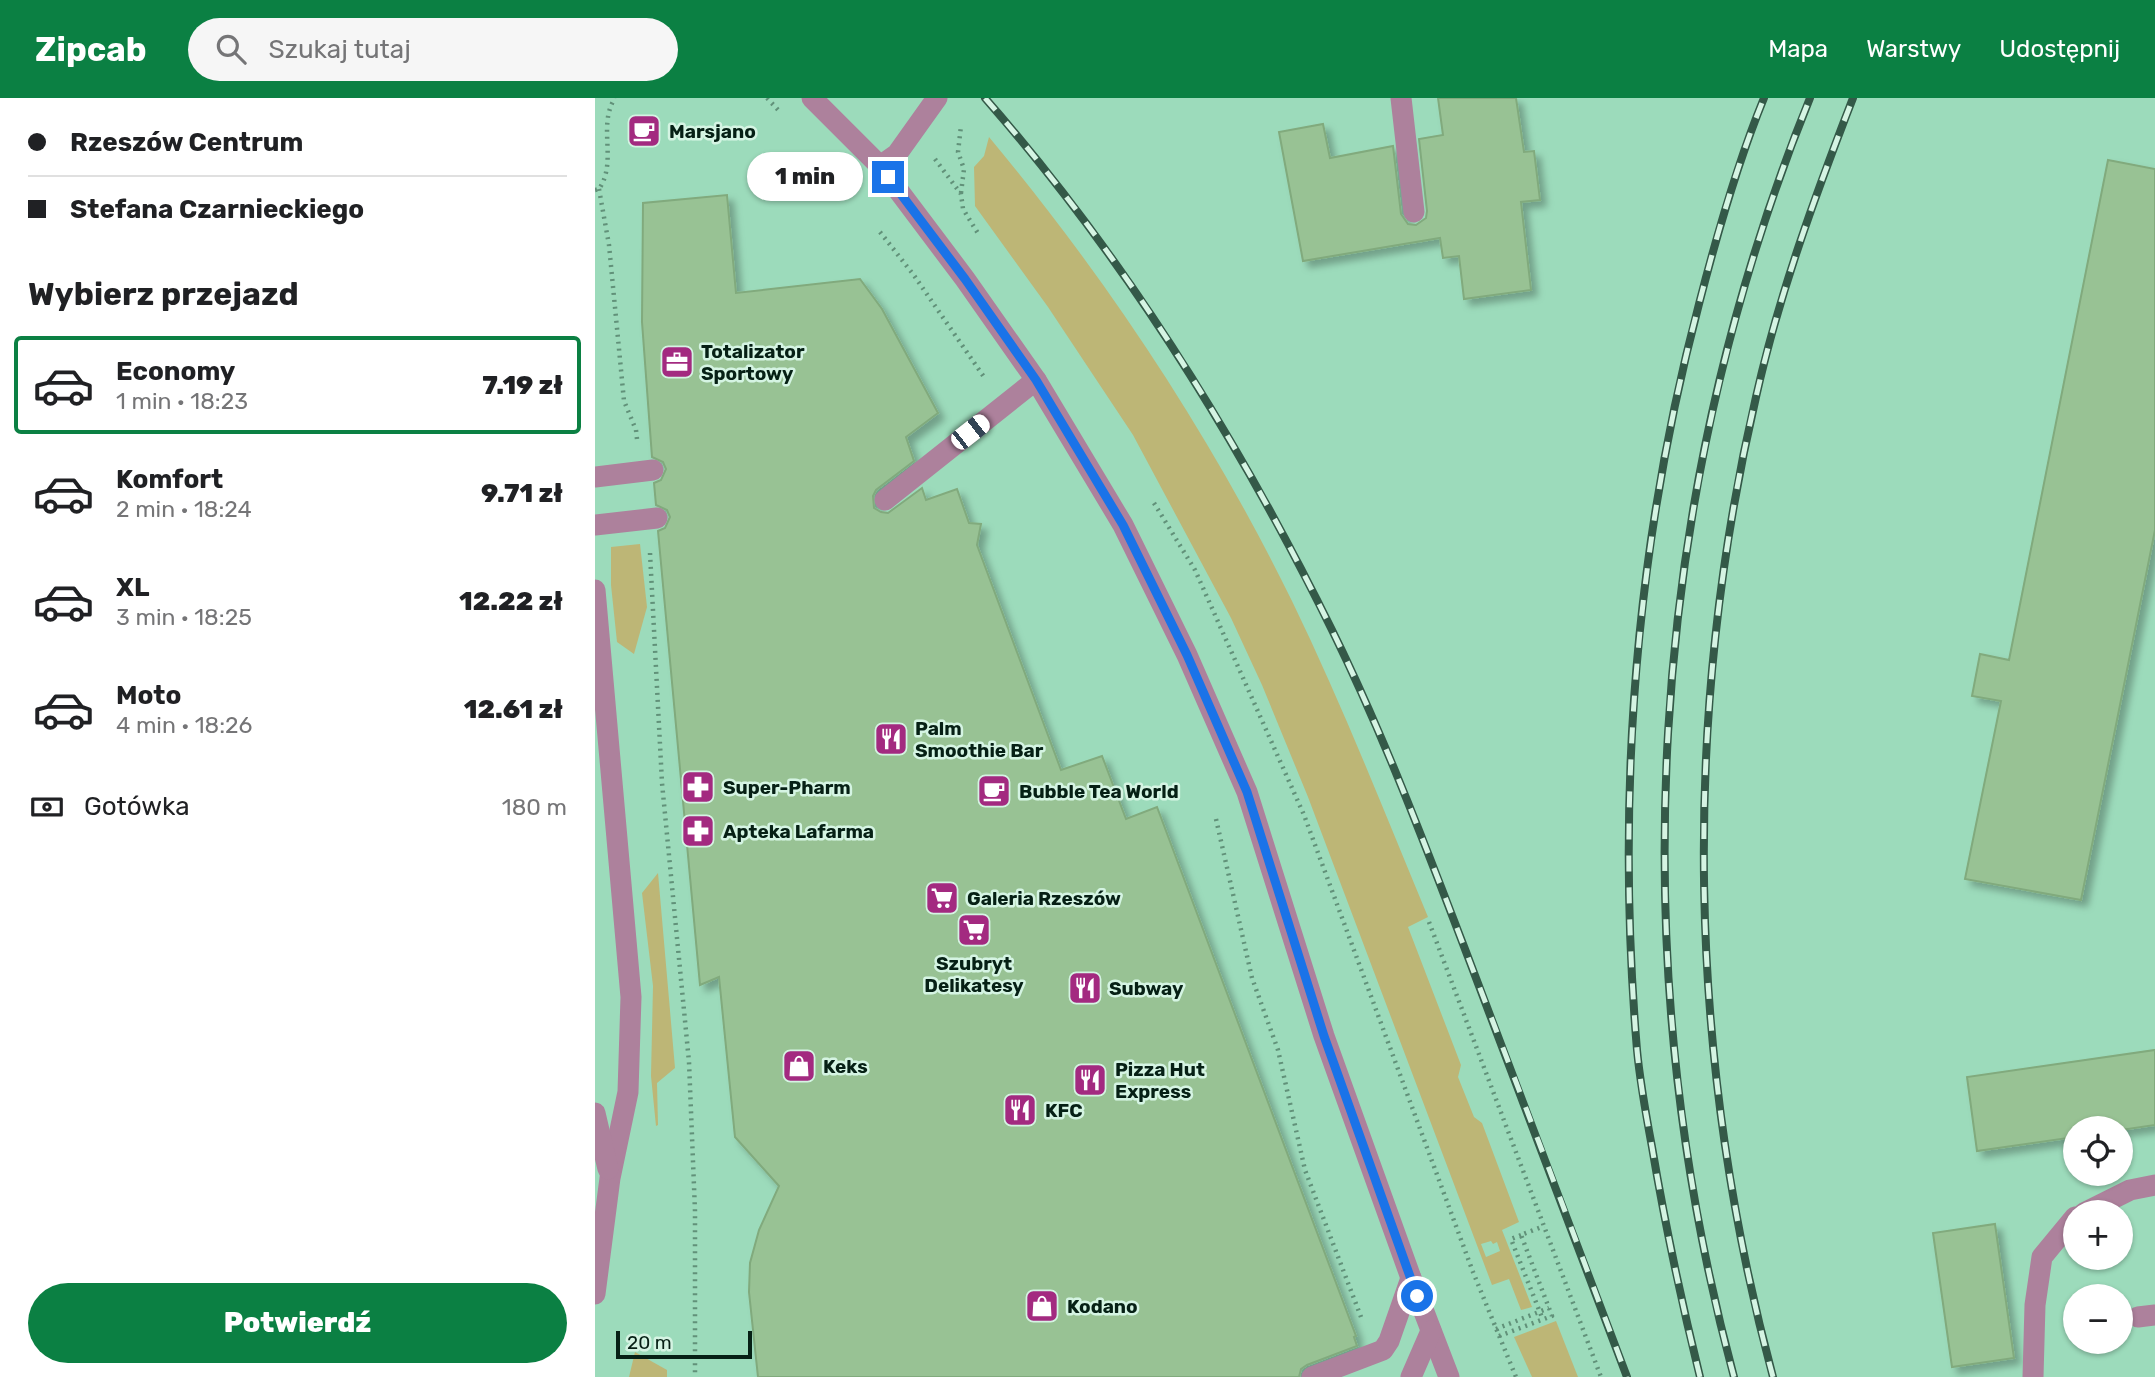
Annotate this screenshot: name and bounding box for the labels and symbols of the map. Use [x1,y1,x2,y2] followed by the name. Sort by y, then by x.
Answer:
[625,112,663,150] cafe icon: Marsjano
[669,120,756,143] place label: Marsjano
[748,153,863,202] callout: 1 min
[872,161,904,193] route end
[701,340,805,385] place label: Totalizator Sportowy
[658,343,696,381] office icon: Totalizator Sportowy
[947,411,994,453] car
[915,717,1044,762] place label: Palm Smoothie Bar
[872,720,910,758] restaurant icon: Palm Smoothie Bar
[679,768,717,806] pharmacy icon: Super-Pharm
[975,772,1013,810] cafe icon: Bubble Tea World
[723,776,851,799] place label: Super-Pharm
[1019,780,1179,803] place label: Bubble Tea World
[679,812,717,850] pharmacy icon: Apteka Lafarma
[723,820,874,843] place label: Apteka Lafarma
[923,879,961,917] supermarket icon: Galeria Rzeszów
[967,887,1121,910] place label: Galeria Rzeszów
[955,911,993,949] supermarket icon: Szubryt Delikatesy
[924,952,1024,997] place label: Szubryt Delikatesy
[1066,969,1104,1007] restaurant icon: Subway
[1109,977,1184,1000] place label: Subway
[780,1047,818,1085] shop icon: Keks
[823,1055,868,1078] place label: Keks
[1115,1058,1205,1103] place label: Pizza Hut Express
[1071,1061,1109,1099] restaurant icon: Pizza Hut Express
[1001,1091,1039,1129] restaurant icon: KFC
[1045,1099,1083,1122] place label: KFC
[1401,1280,1433,1312] route start
[1023,1287,1061,1325] shop icon: Kodano
[1067,1295,1138,1318] place label: Kodano
[616,1328,753,1360] scale bar

